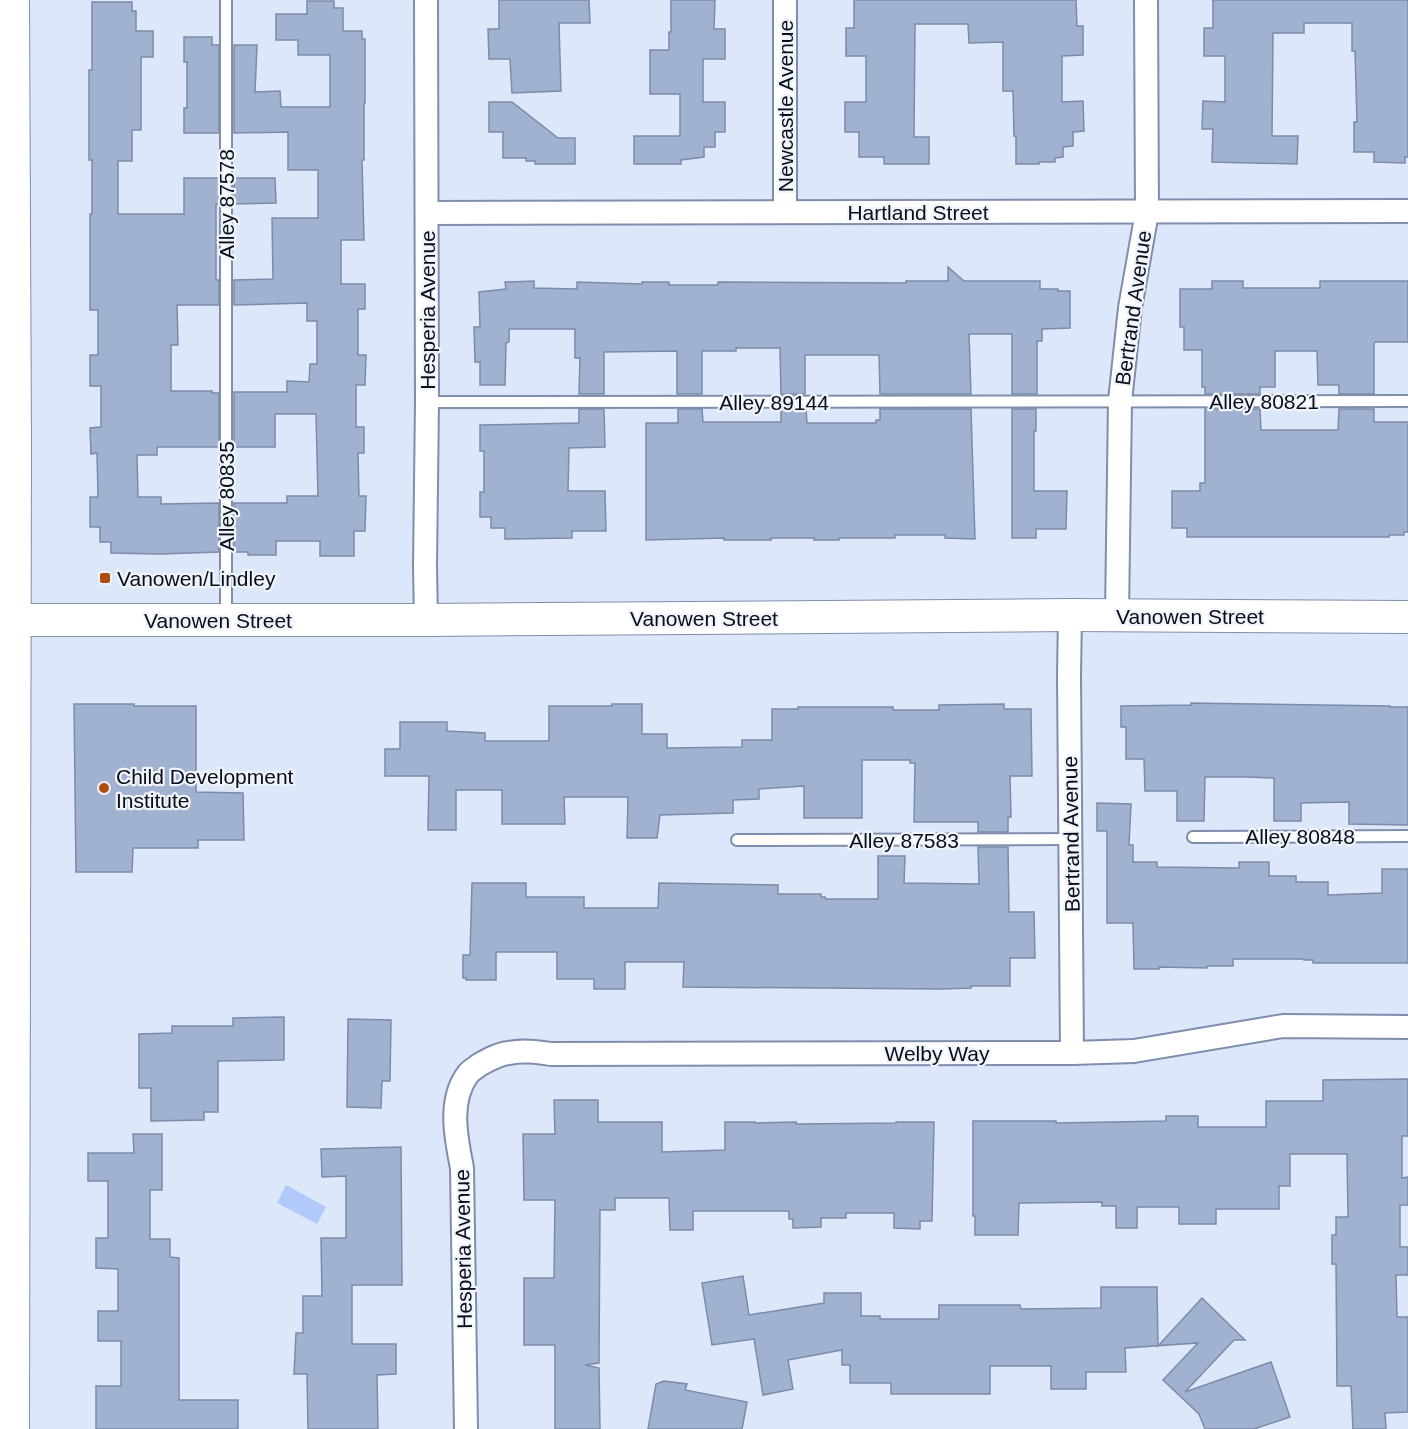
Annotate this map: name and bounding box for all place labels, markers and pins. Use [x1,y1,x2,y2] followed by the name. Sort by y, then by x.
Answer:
[117,567,276,590] place label: Vanowen/Lindley
[98,571,112,585] marker: Vanowen/Lindley
[116,765,294,812] place label: Child Development Institute
[97,781,111,795] marker: Child Development Institute

